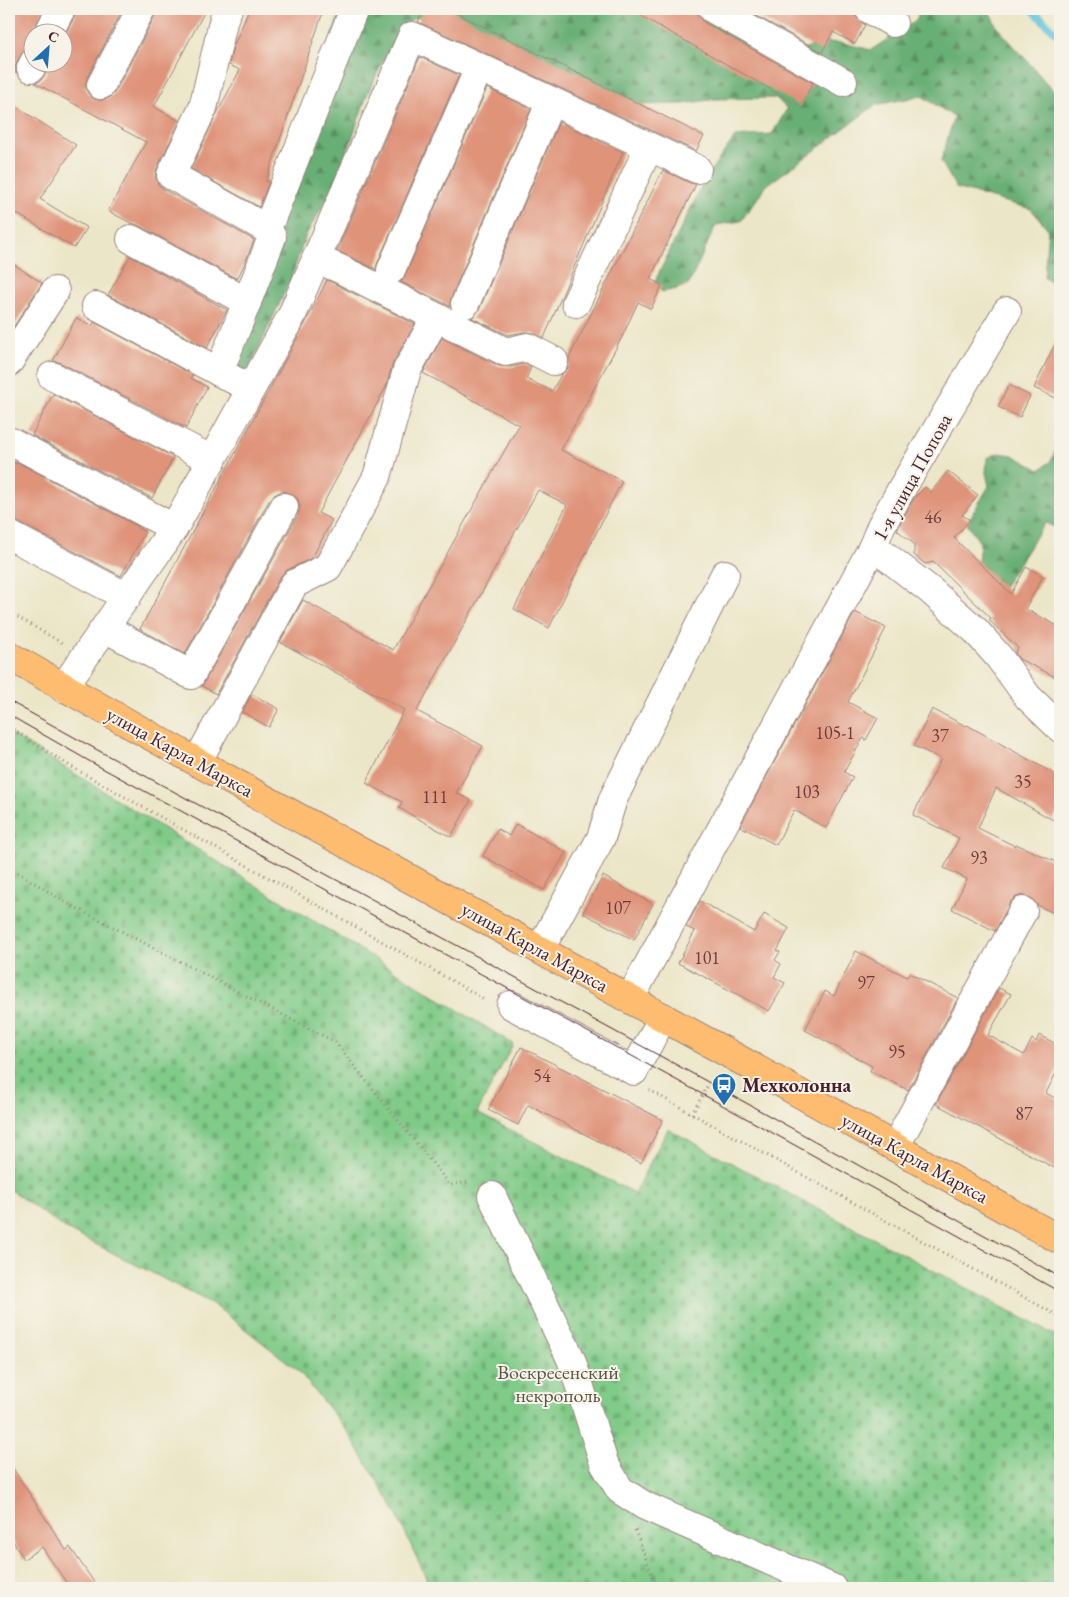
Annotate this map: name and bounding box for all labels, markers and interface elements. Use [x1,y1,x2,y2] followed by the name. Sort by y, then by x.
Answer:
[22,22,72,72] north arrow
[45,26,62,47] text: С
[866,409,958,545] street label: 1-я улица Попова
[924,505,942,528] house number: 46
[102,701,258,803] street label: улица Карла Маркса
[815,721,855,744] house number: 105-1
[931,724,949,747] house number: 37
[1014,770,1032,793] house number: 35
[794,780,820,803] house number: 103
[422,785,448,808] house number: 111
[970,846,988,869] house number: 93
[457,896,613,998] street label: улица Карла Маркса
[605,896,631,919] house number: 107
[694,946,720,969] house number: 101
[857,971,875,994] house number: 97
[888,1040,906,1063] house number: 95
[533,1064,551,1087] house number: 54
[711,1072,737,1106] bus stop icon: Мехколонна
[742,1072,852,1098] place label: Мехколонна
[1015,1102,1033,1125] house number: 87
[837,1107,993,1209] street label: улица Карла Маркса
[497,1359,619,1408] park label: Воскресенский некрополь

